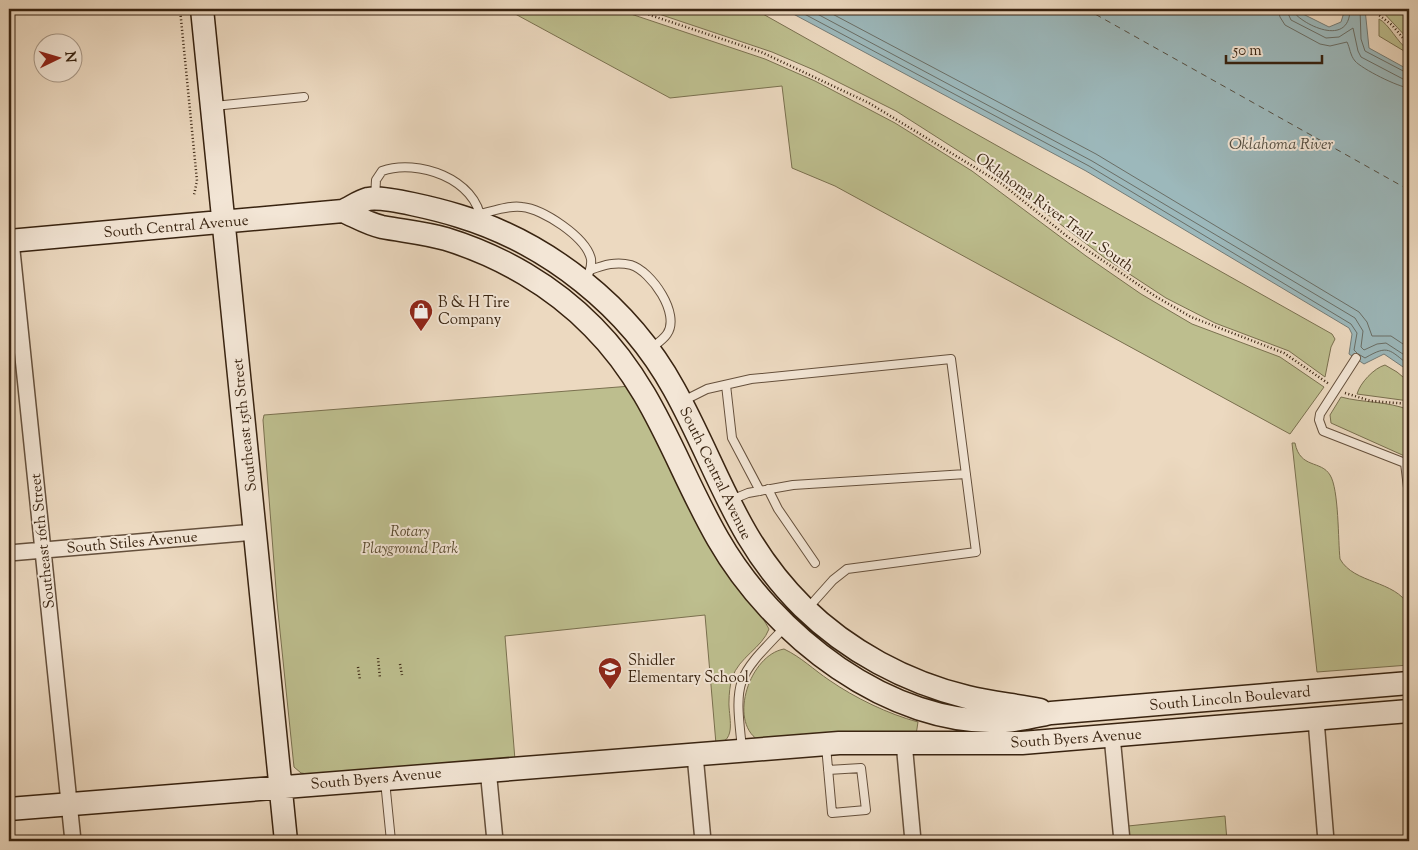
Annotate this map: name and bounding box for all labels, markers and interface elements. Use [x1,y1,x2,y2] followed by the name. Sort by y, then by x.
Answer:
[32,32,82,82] north arrow
[1226,32,1322,64] scale bar
[1232,41,1262,62] text: 50 m
[59,51,79,63] text: N
[1229,134,1333,157] water label: Oklahoma River
[971,149,1138,278] street label: Oklahoma River Trail - South
[103,211,250,244] street label: South Central Avenue
[438,293,510,331] place label: B & H Tire Company
[408,298,434,332] shop icon: B & H Tire Company
[228,357,263,492] street label: Southeast 15th Street
[673,404,756,544] street label: South Central Avenue
[26,472,61,610] street label: Southeast 16th Street
[362,522,458,560] park label: Rotary Playground Park
[66,527,199,560] street label: South Stiles Avenue
[628,651,749,689] place label: Shidler Elementary School
[597,656,623,690] school or university icon: Shidler Elementary School
[1149,682,1312,717] street label: South Lincoln Boulevard
[1010,724,1142,755] street label: South Byers Avenue
[310,763,442,796] street label: South Byers Avenue

